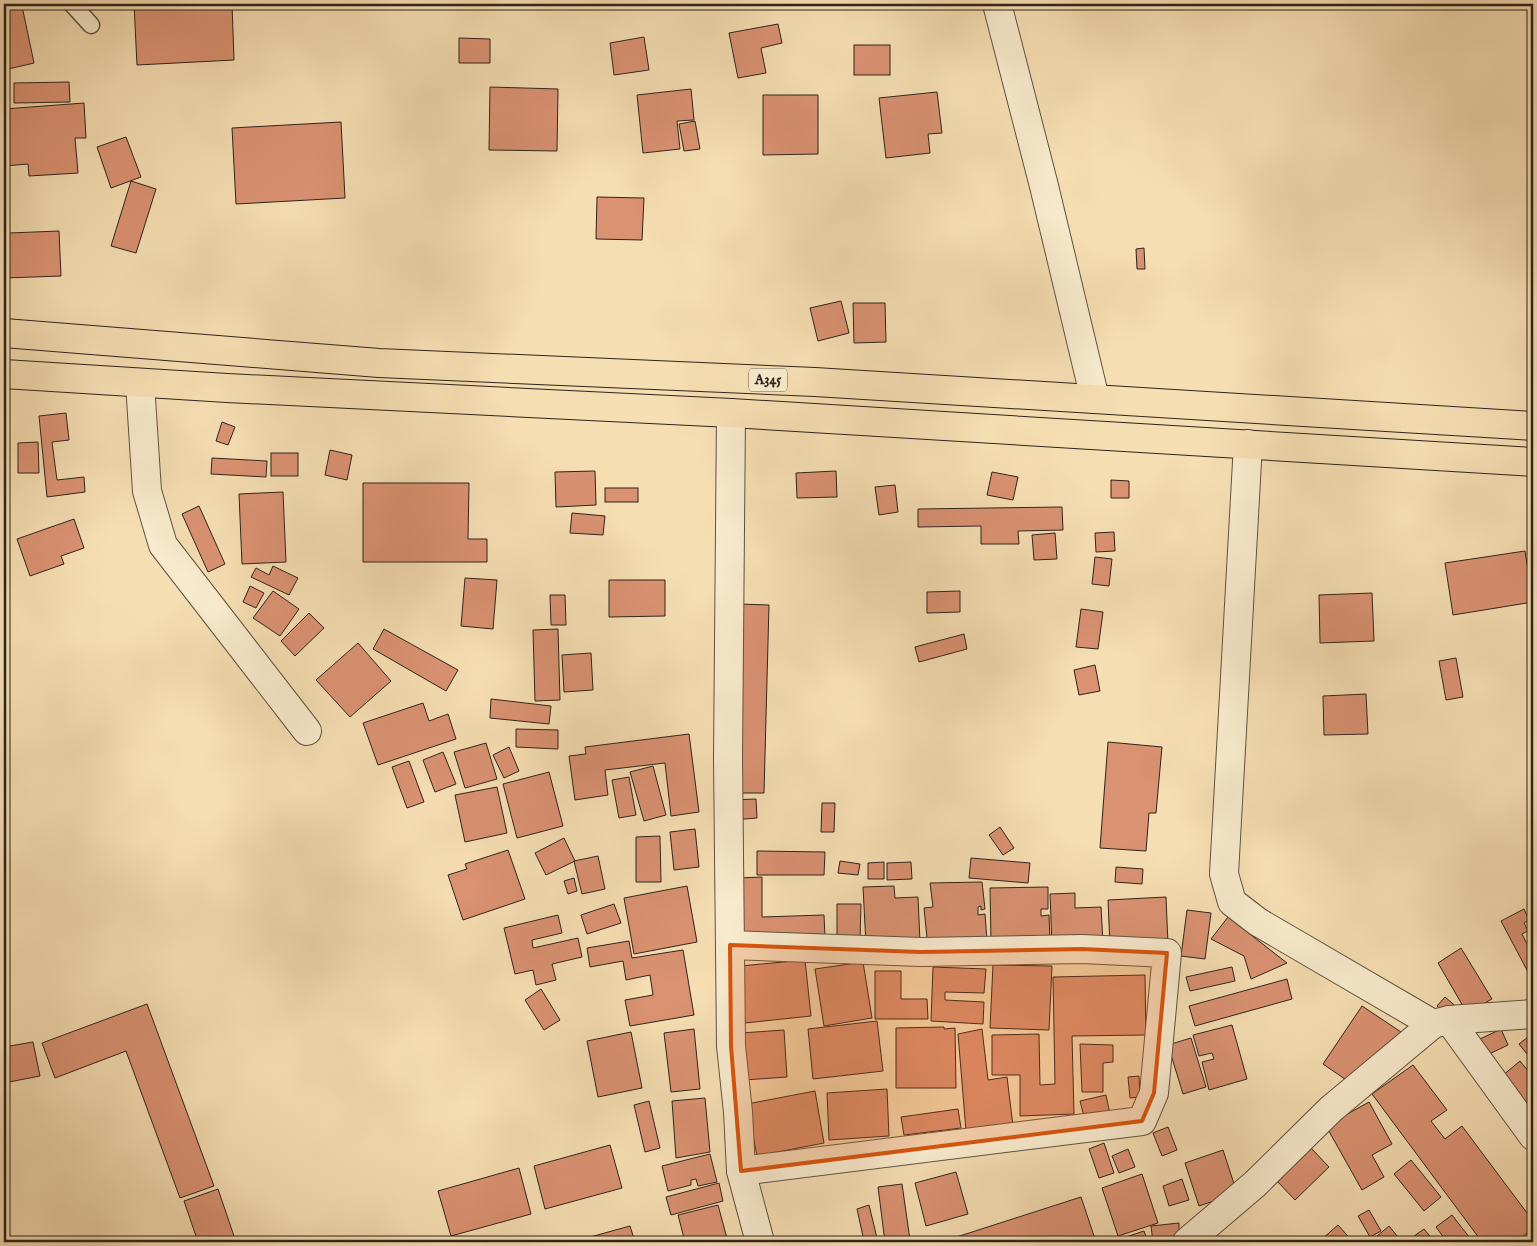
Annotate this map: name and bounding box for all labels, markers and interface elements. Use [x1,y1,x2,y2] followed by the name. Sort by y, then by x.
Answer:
[749,368,787,392] road number: A345

